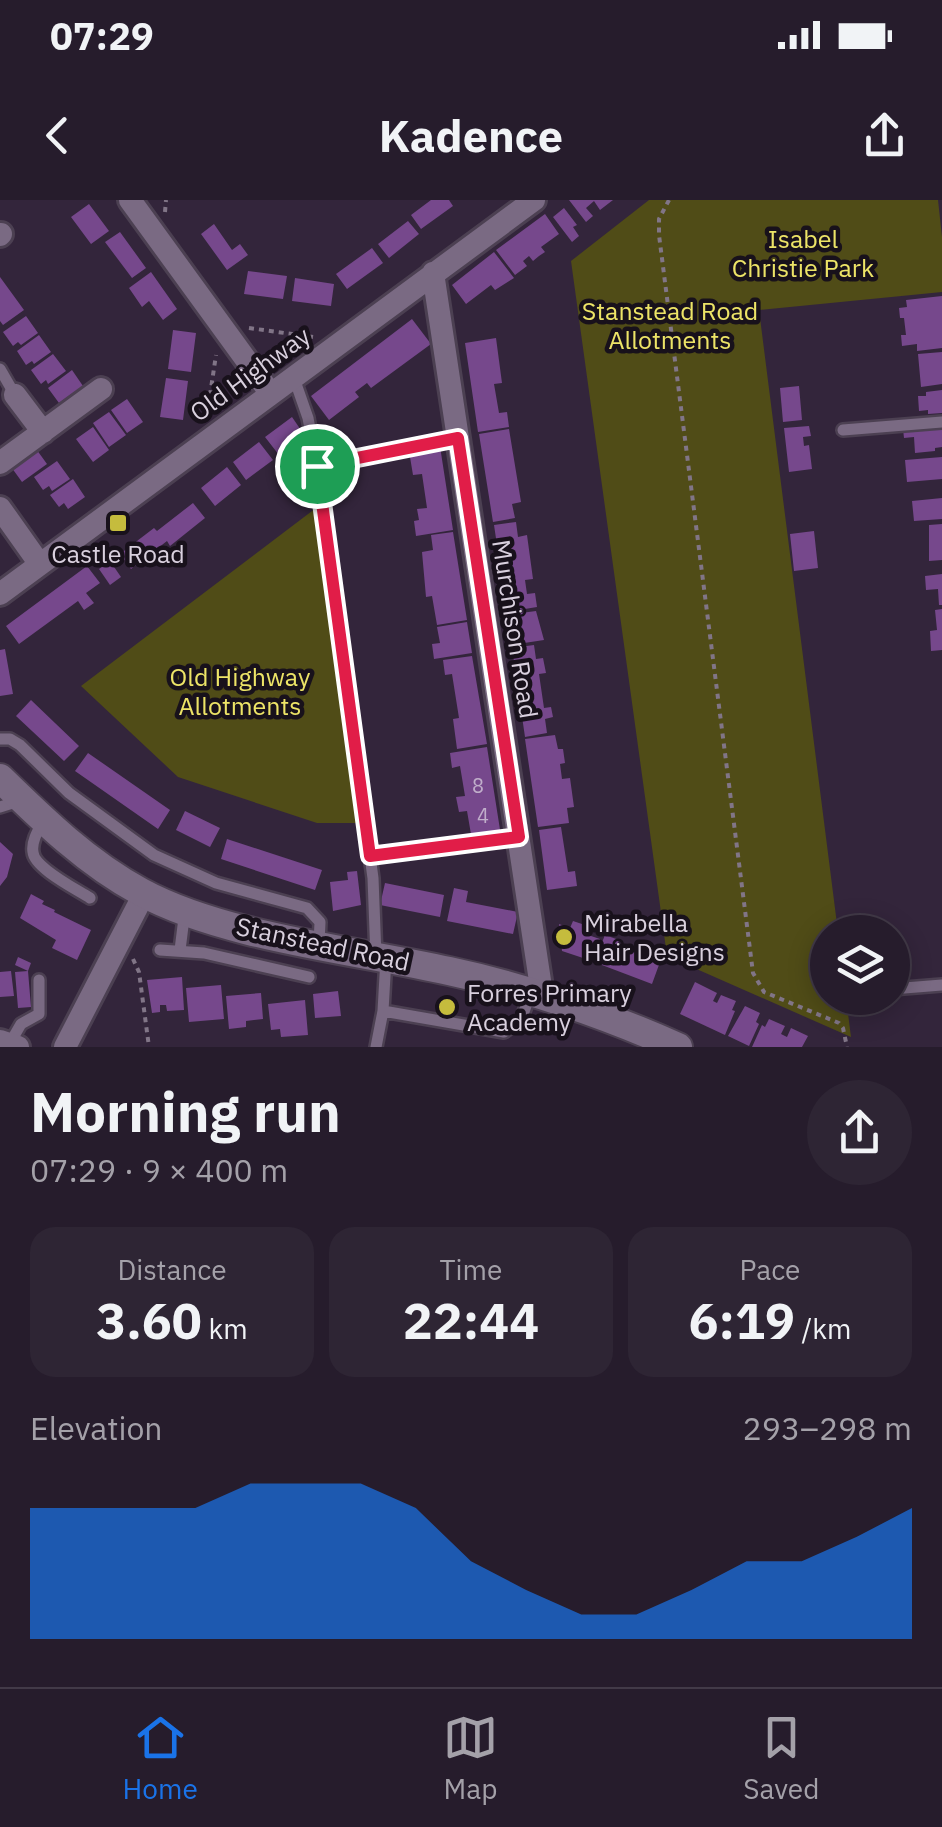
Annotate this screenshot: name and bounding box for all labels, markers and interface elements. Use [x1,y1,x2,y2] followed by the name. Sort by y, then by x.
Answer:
[50,11,154,60] text: 07:29
[379,106,563,164] text: Kadence
[30,108,85,163] icon: back
[857,108,912,163] icon: share
[732,222,874,284] park label: Isabel Christie Park
[582,294,758,356] park label: Stanstead Road Allotments
[183,319,317,428] street label: Old Highway
[275,424,360,509] pin
[290,439,345,494] icon: arrive
[107,512,129,534] marker: Castle Road
[51,537,185,570] place label: Castle Road
[485,537,546,721] street label: Murchison Road
[170,660,311,722] park label: Old Highway Allotments
[472,772,484,799] house number: 8
[477,802,489,829] house number: 4
[584,906,725,968] place label: Mirabella Hair Designs
[233,909,413,978] street label: Stanstead Road
[810,915,910,1015] map controls
[810,915,910,1015] button: layers
[553,926,575,948] marker: Mirabella Hair Designs
[467,976,632,1038] place label: Forres Primary Academy
[436,996,458,1018] marker: Forres Primary Academy
[30,1076,341,1147] text: Morning run
[807,1080,912,1185] button: share
[30,1149,288,1191] text: 07:29 · 9 × 400 m
[117,1251,227,1288] text: Distance
[440,1251,502,1288] text: Time
[740,1251,800,1288] text: Pace
[96,1288,202,1353] text: 3.60
[403,1288,539,1353] text: 22:44
[688,1288,795,1353] text: 6:19
[202,1310,248,1347] text: km
[795,1310,852,1347] text: /km
[30,1407,163,1449] text: Elevation
[742,1407,912,1449] text: 293–298 m
[123,1710,198,1807] tab: Home
[443,1710,498,1807] tab: Map
[743,1710,819,1807] tab: Saved

